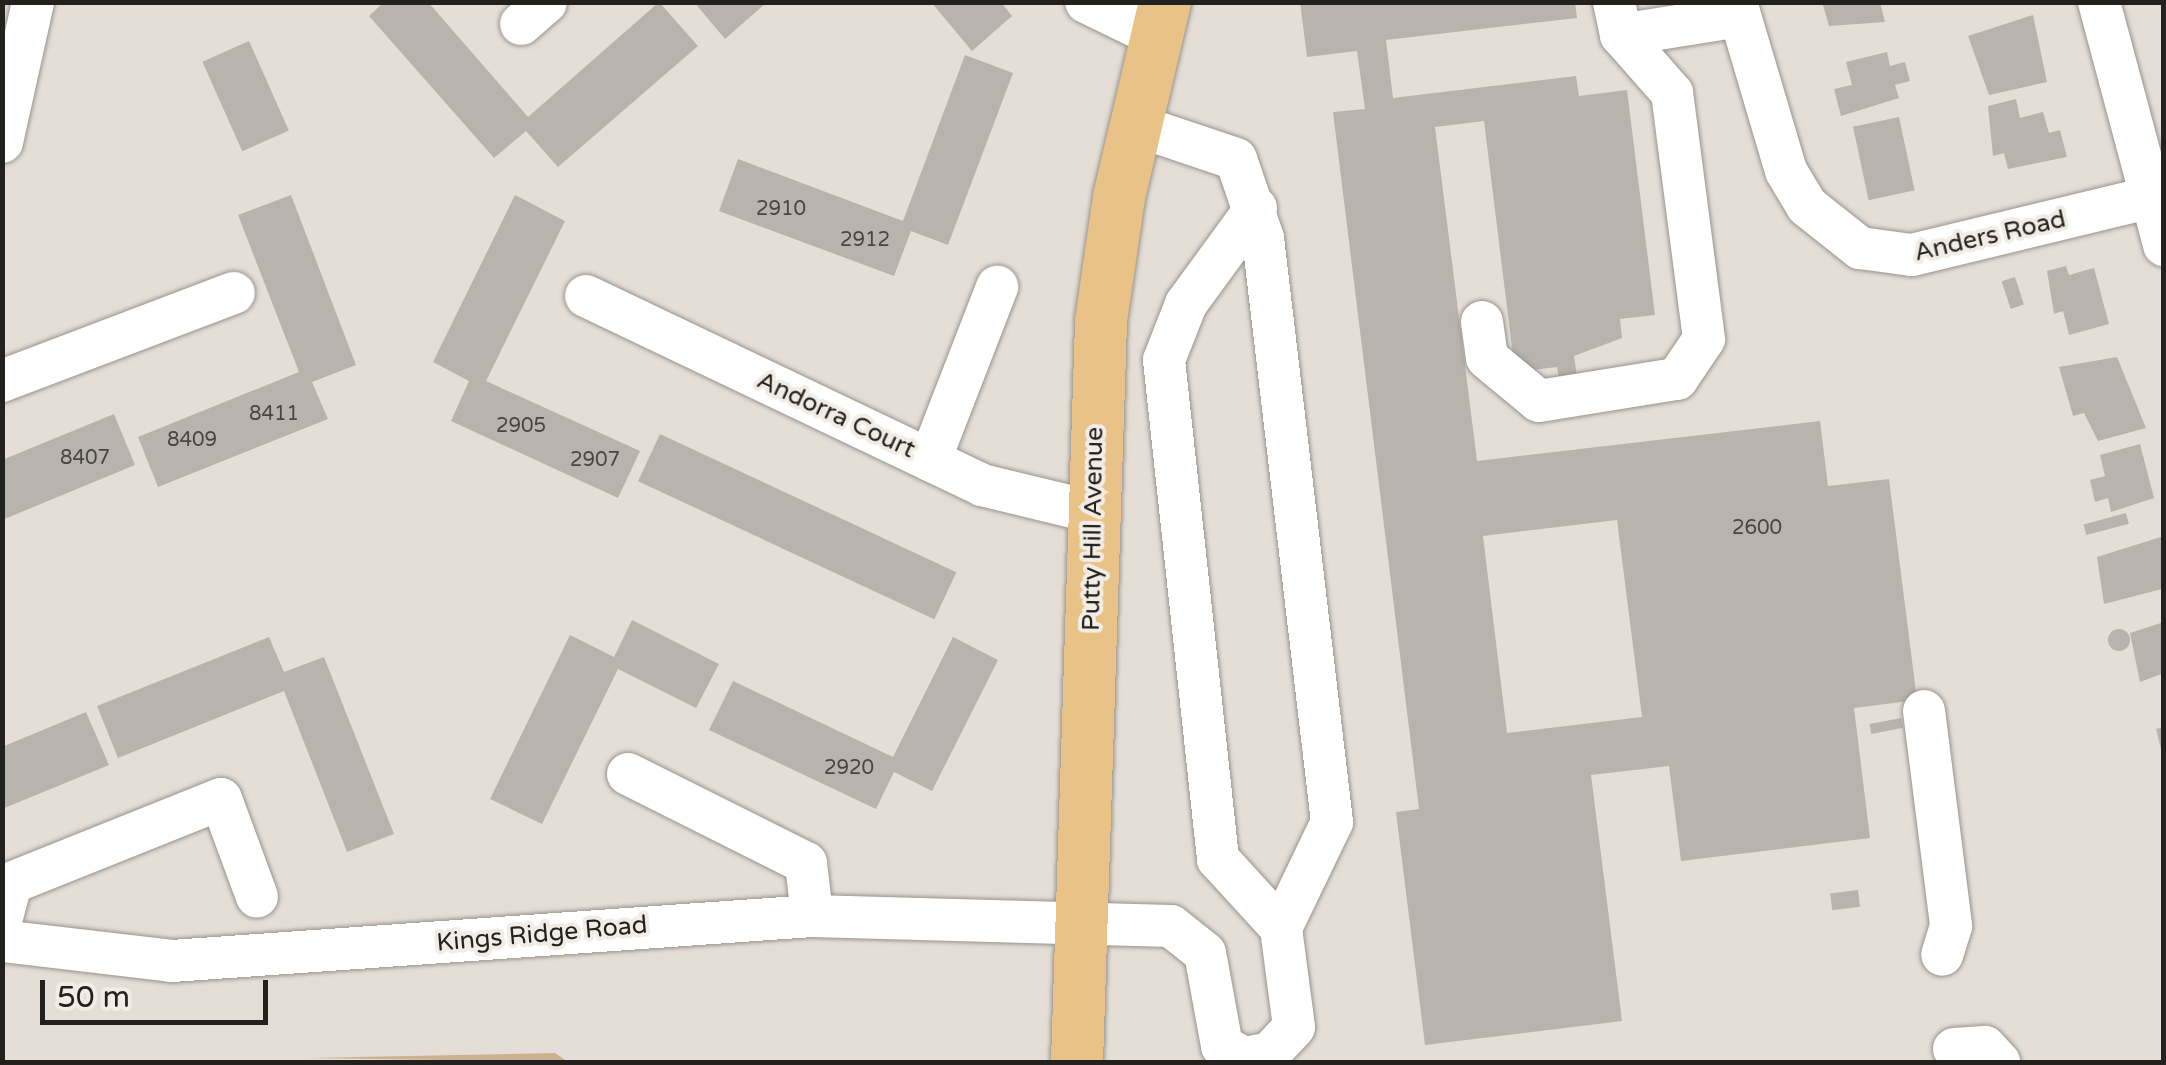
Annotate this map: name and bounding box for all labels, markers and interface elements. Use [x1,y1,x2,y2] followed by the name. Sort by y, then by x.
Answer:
[756,197,806,221] house number: 2910
[1911,204,2069,268] street label: Anders Road
[840,228,890,252] house number: 2912
[752,365,920,465] street label: Andorra Court
[249,402,299,426] house number: 8411
[496,414,546,438] house number: 2905
[1076,427,1110,631] street label: Putty Hill Avenue
[167,428,217,452] house number: 8409
[60,446,110,470] house number: 8407
[570,448,620,472] house number: 2907
[1732,516,1782,540] house number: 2600
[824,756,874,780] house number: 2920
[435,910,649,958] street label: Kings Ridge Road
[45,960,272,1022] scale bar
[57,979,130,1016] text: 50 m

